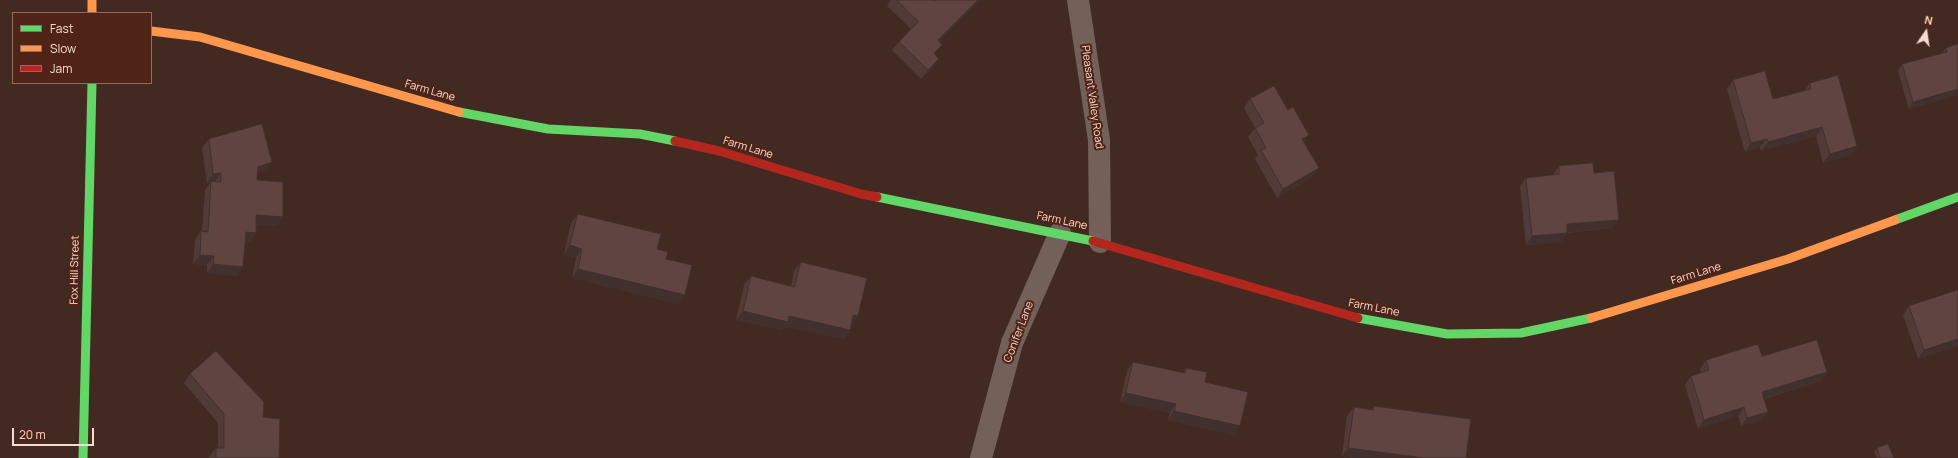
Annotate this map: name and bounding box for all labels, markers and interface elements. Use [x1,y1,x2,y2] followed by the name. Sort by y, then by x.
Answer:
[12,12,152,84] legend
[1906,12,1946,52] north arrow
[1923,12,1934,28] text: N
[50,20,74,37] text: Fast
[50,40,76,57] text: Slow
[1078,44,1106,150] street label: Pleasant Valley Road
[50,60,72,77] text: Jam
[403,78,457,104] street label: Farm Lane
[721,134,775,162] street label: Farm Lane
[1035,209,1089,233] street label: Farm Lane
[68,235,82,305] street label: Fox Hill Street
[1669,260,1723,288] street label: Farm Lane
[1347,297,1401,319] street label: Farm Lane
[1001,300,1037,364] street label: Conifer Lane
[14,420,96,446] scale bar
[19,426,46,443] text: 20 m

